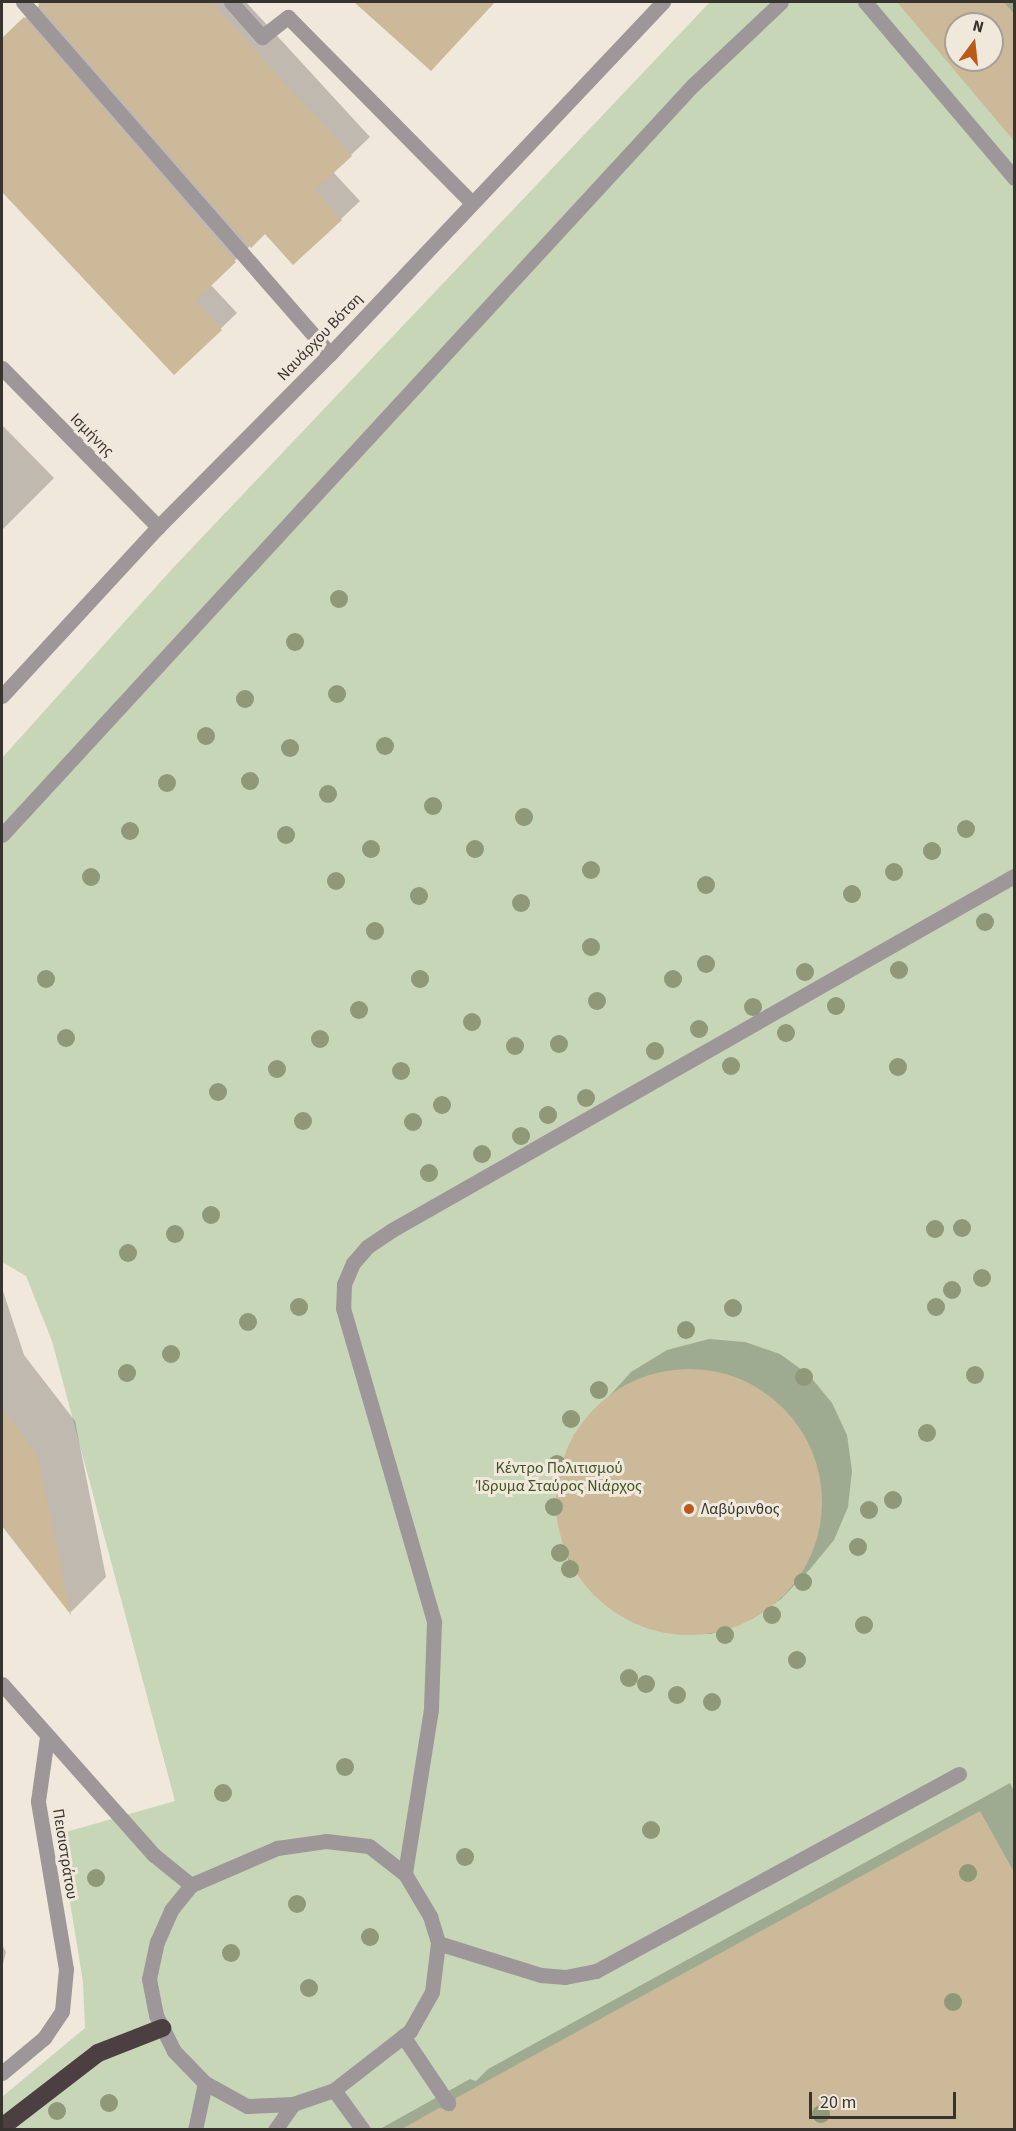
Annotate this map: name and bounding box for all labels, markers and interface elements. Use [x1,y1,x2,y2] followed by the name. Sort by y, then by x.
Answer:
[944,12,1004,72] north arrow
[970,15,986,39] text: N
[273,289,367,385] street label: Ναυάρχου Βότση
[66,409,118,461] street label: Ισμήνης
[476,1458,642,1496] park label: Κέντρο Πολιτισμού Ίδρυμα Σταύρος Νιάρχος
[701,1499,780,1519] place label: Λαβύρινθος
[682,1502,696,1516] marker: Λαβύρινθος
[48,1807,82,1901] street label: Πεισιστράτου
[812,2080,959,2118] scale bar
[820,2090,856,2115] text: 20 m

